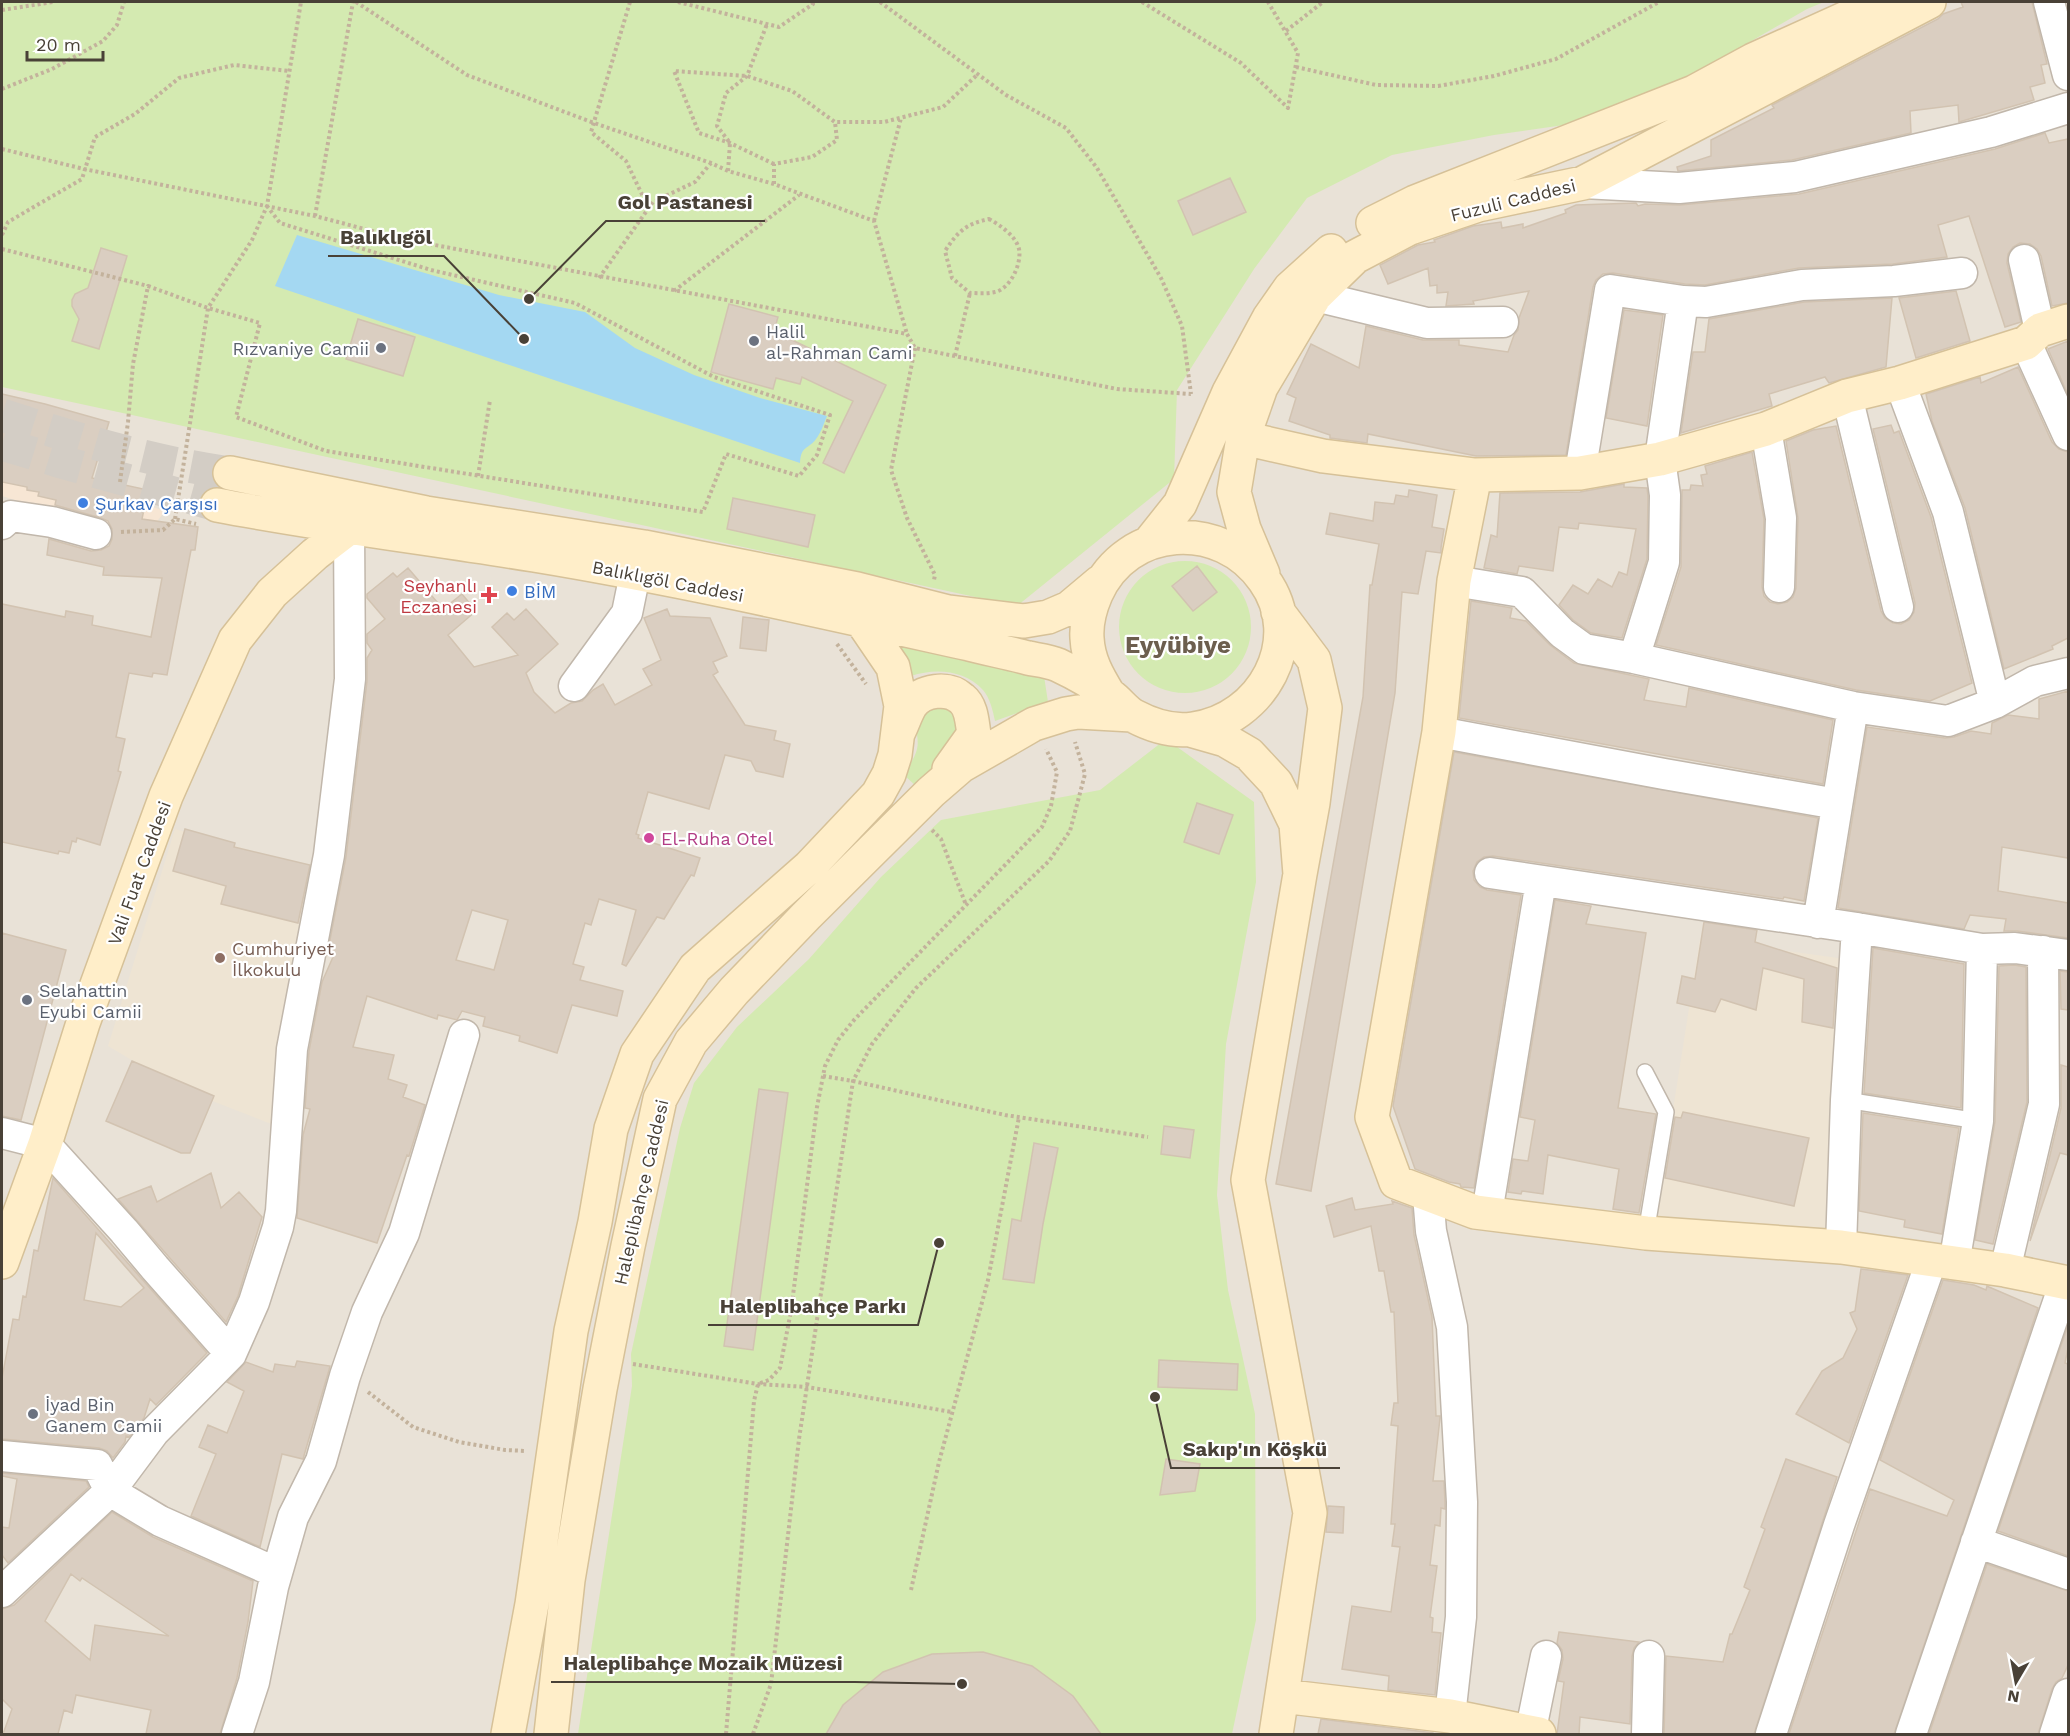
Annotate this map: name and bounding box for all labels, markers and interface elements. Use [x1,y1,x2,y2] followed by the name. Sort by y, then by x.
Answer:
[27,24,104,62] scale bar
[36,34,81,55] text: 20 m
[1448,174,1578,226] street label: Fuzuli Caddesi
[606,183,765,221] callout: Gol Pastanesi
[618,190,752,214] text: Gol Pastanesi
[328,218,444,256] callout: Balıklıgöl
[340,225,433,249] text: Balıklıgöl
[766,321,913,363] place label: Halil al-Rahman Cami
[747,334,761,348] marker: Halil al-Rahman Cami
[232,338,369,359] place label: Rızvaniye Camii
[374,341,388,355] marker: Rızvaniye Camii
[95,493,218,514] place label: Şurkav Çarşısı
[76,496,90,510] marker: Şurkav Çarşısı
[590,556,746,606] street label: Balıklıgöl Caddesi
[400,575,477,617] place label: Seyhanlı Eczanesi
[524,581,556,602] place label: BİM
[505,584,519,598] marker: BİM
[482,588,496,602] marker: Seyhanlı Eczanesi
[1125,631,1231,659] district label: Eyyübiye
[103,798,175,948] street label: Vali Fuat Caddesi
[661,828,774,849] place label: El-Ruha Otel
[642,831,656,845] marker: El-Ruha Otel
[232,938,334,980] place label: Cumhuriyet İlkokulu
[213,951,227,965] marker: Cumhuriyet İlkokulu
[39,980,142,1022] place label: Selahattin Eyubi Camii
[20,993,34,1007] marker: Selahattin Eyubi Camii
[609,1097,673,1287] street label: Haleplibahçe Caddesi
[708,1287,918,1325] callout: Haleplibahçe Parkı
[720,1294,906,1318] text: Haleplibahçe Parkı
[45,1394,162,1436] place label: İyad Bin Ganem Camii
[26,1407,40,1421] marker: İyad Bin Ganem Camii
[1171,1430,1340,1468] callout: Sakıp'ın Köşkü
[1183,1437,1327,1461] text: Sakıp'ın Köşkü
[551,1644,855,1682] callout: Haleplibahçe Mozaik Müzesi
[564,1651,842,1675] text: Haleplibahçe Mozaik Müzesi
[1986,1652,2046,1712] north arrow
[2006,1686,2021,1707] text: N

